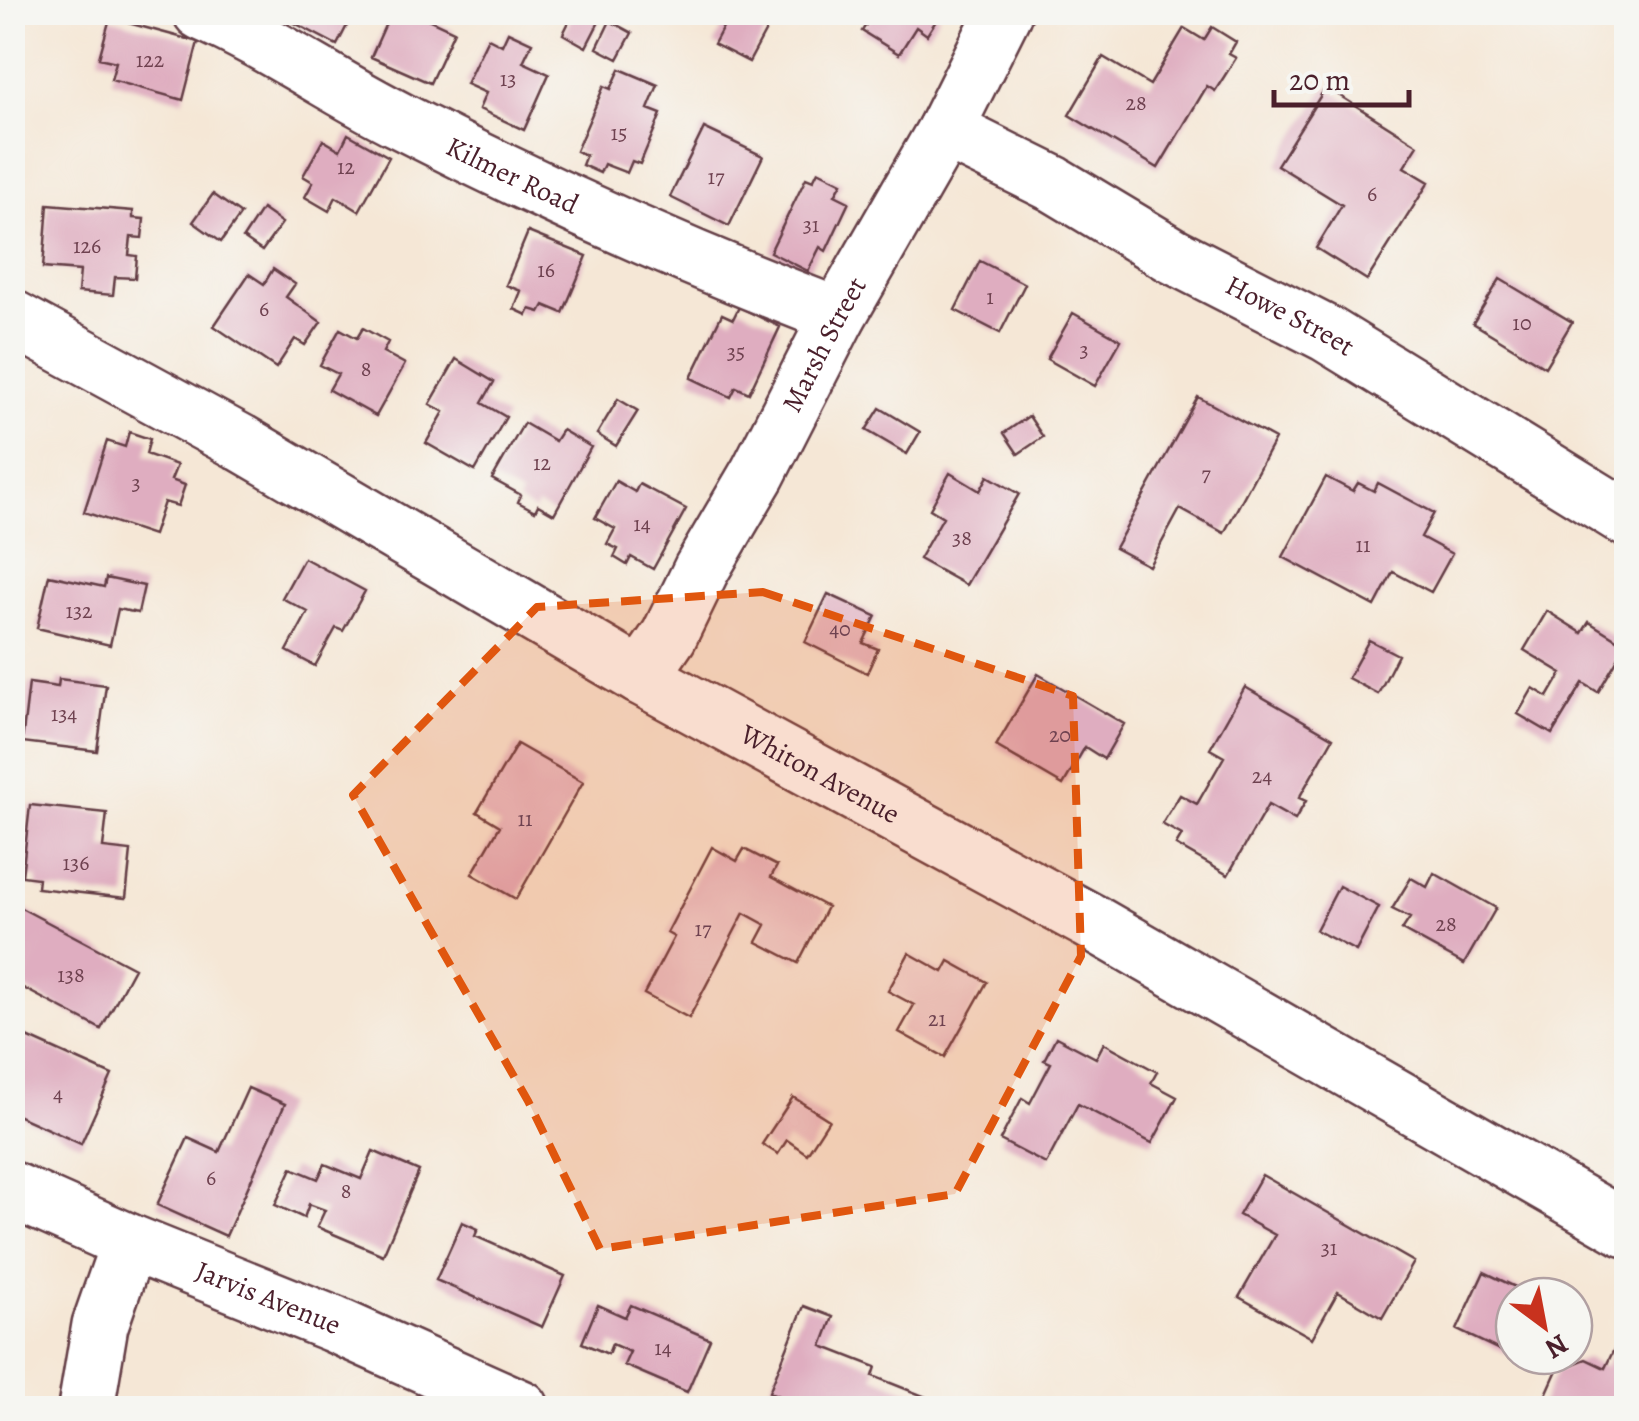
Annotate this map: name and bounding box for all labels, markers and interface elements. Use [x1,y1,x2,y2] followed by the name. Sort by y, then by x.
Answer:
[136,45,164,75] house number: 122
[1274,45,1409,107] scale bar
[1289,60,1350,100] text: 20 m
[500,64,516,94] house number: 13
[1125,88,1147,118] house number: 28
[611,118,627,148] house number: 15
[440,128,586,224] street label: Kilmer Road
[337,152,355,182] house number: 12
[708,162,725,192] house number: 17
[1367,179,1377,209] house number: 6
[803,210,819,240] house number: 31
[73,231,101,261] house number: 126
[537,255,555,285] house number: 16
[1219,266,1362,365] street label: Howe Street
[773,270,876,419] street label: Marsh Street
[986,282,994,312] house number: 1
[259,294,269,324] house number: 6
[1512,308,1532,338] house number: 10
[1079,335,1089,365] house number: 3
[727,337,745,367] house number: 35
[361,354,371,384] house number: 8
[533,448,551,478] house number: 12
[1201,459,1211,489] house number: 7
[131,468,141,498] house number: 3
[633,509,651,539] house number: 14
[952,523,972,553] house number: 38
[1355,530,1371,560] house number: 11
[65,596,93,626] house number: 132
[829,614,851,644] house number: 40
[51,699,77,729] house number: 134
[733,715,906,833] street label: Whiton Avenue
[1049,720,1071,750] house number: 20
[1252,761,1272,791] house number: 24
[517,804,533,834] house number: 11
[63,848,89,878] house number: 136
[1435,909,1457,939] house number: 28
[695,914,712,944] house number: 17
[57,960,85,990] house number: 138
[928,1004,946,1034] house number: 21
[53,1079,63,1109] house number: 4
[206,1163,216,1193] house number: 6
[341,1176,351,1206] house number: 8
[1321,1233,1337,1263] house number: 31
[190,1252,347,1344] street label: Jarvis Avenue
[1494,1276,1594,1376] north arrow
[1538,1325,1575,1368] text: N
[654,1333,672,1363] house number: 14

